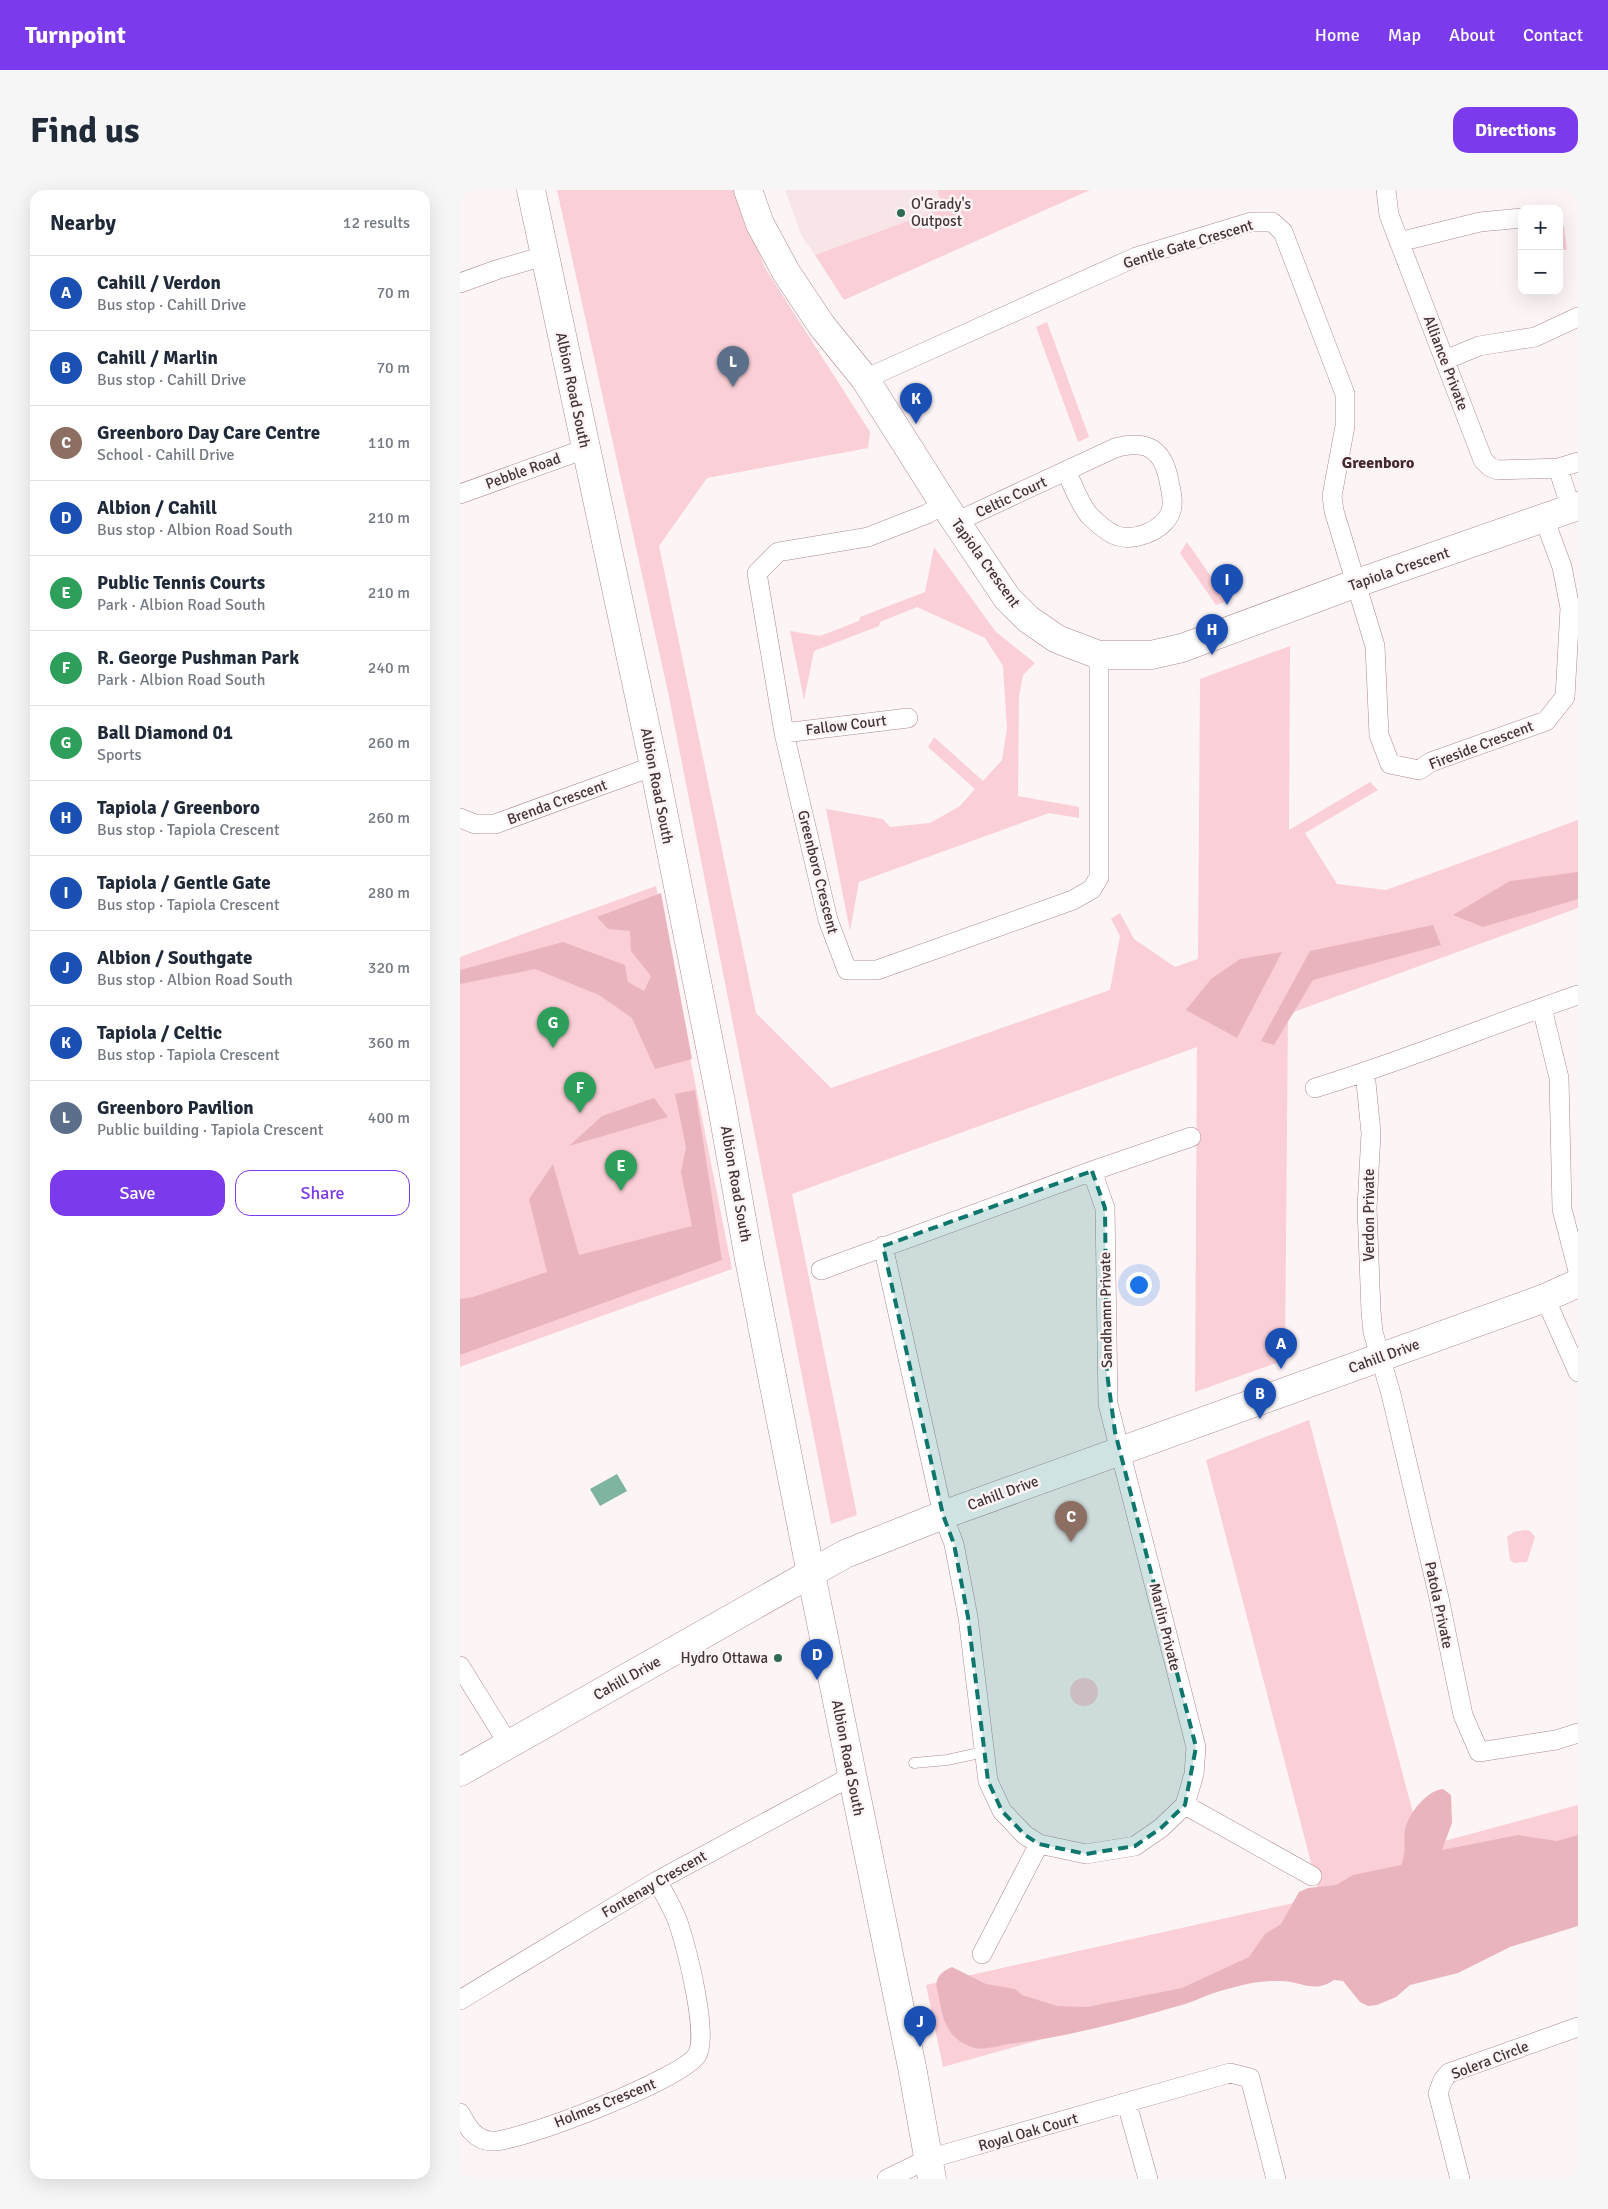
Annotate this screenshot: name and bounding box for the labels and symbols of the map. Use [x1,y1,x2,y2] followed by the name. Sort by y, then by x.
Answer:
[911,195,972,230] place label: O'Grady's Outpost
[895,207,907,219] marker: O'Grady's Outpost
[1121,216,1255,272] street label: Gentle Gate Crescent
[1420,313,1472,413] street label: Alliance Private
[552,330,594,450] street label: Albion Road South
[717,346,749,387] pin: L
[900,383,932,424] pin: K
[483,449,563,493] street label: Pebble Road
[1342,453,1414,473] district label: Greenboro
[973,473,1049,521] street label: Celtic Court
[948,515,1024,611] street label: Tapiola Crescent
[1346,543,1452,595] street label: Tapiola Crescent
[1211,564,1243,605] pin: I
[1196,614,1228,655] pin: H
[805,711,887,739] street label: Fallow Court
[1426,717,1536,773] street label: Fireside Crescent
[637,726,677,846] street label: Albion Road South
[505,776,609,828] street label: Brenda Crescent
[794,808,842,936] street label: Greenboro Crescent
[537,1007,569,1048] pin: G
[564,1072,596,1113] pin: F
[717,1124,755,1244] street label: Albion Road South
[605,1150,637,1191] pin: E
[1360,1169,1378,1261] street label: Verdon Private
[1096,1252,1116,1368] street label: Sandhamn Private
[1126,1272,1152,1298] your location
[1265,1328,1297,1369] pin: A
[1346,1335,1422,1377] street label: Cahill Drive
[1244,1378,1276,1419] pin: B
[965,1472,1041,1514] street label: Cahill Drive
[1055,1501,1087,1542] pin: C
[1421,1560,1457,1650] street label: Patola Private
[1145,1581,1185,1673] street label: Marlin Private
[801,1639,833,1680] pin: D
[681,1649,768,1667] place label: Hydro Ottawa
[590,1652,664,1704] street label: Cahill Drive
[772,1652,784,1664] marker: Hydro Ottawa
[828,1698,868,1818] street label: Albion Road South
[598,1847,710,1921] street label: Fontenay Crescent
[904,2006,936,2047] pin: J
[1449,2037,1531,2083] street label: Solera Circle
[552,2074,658,2132] street label: Holmes Crescent
[976,2109,1080,2155] street label: Royal Oak Court

